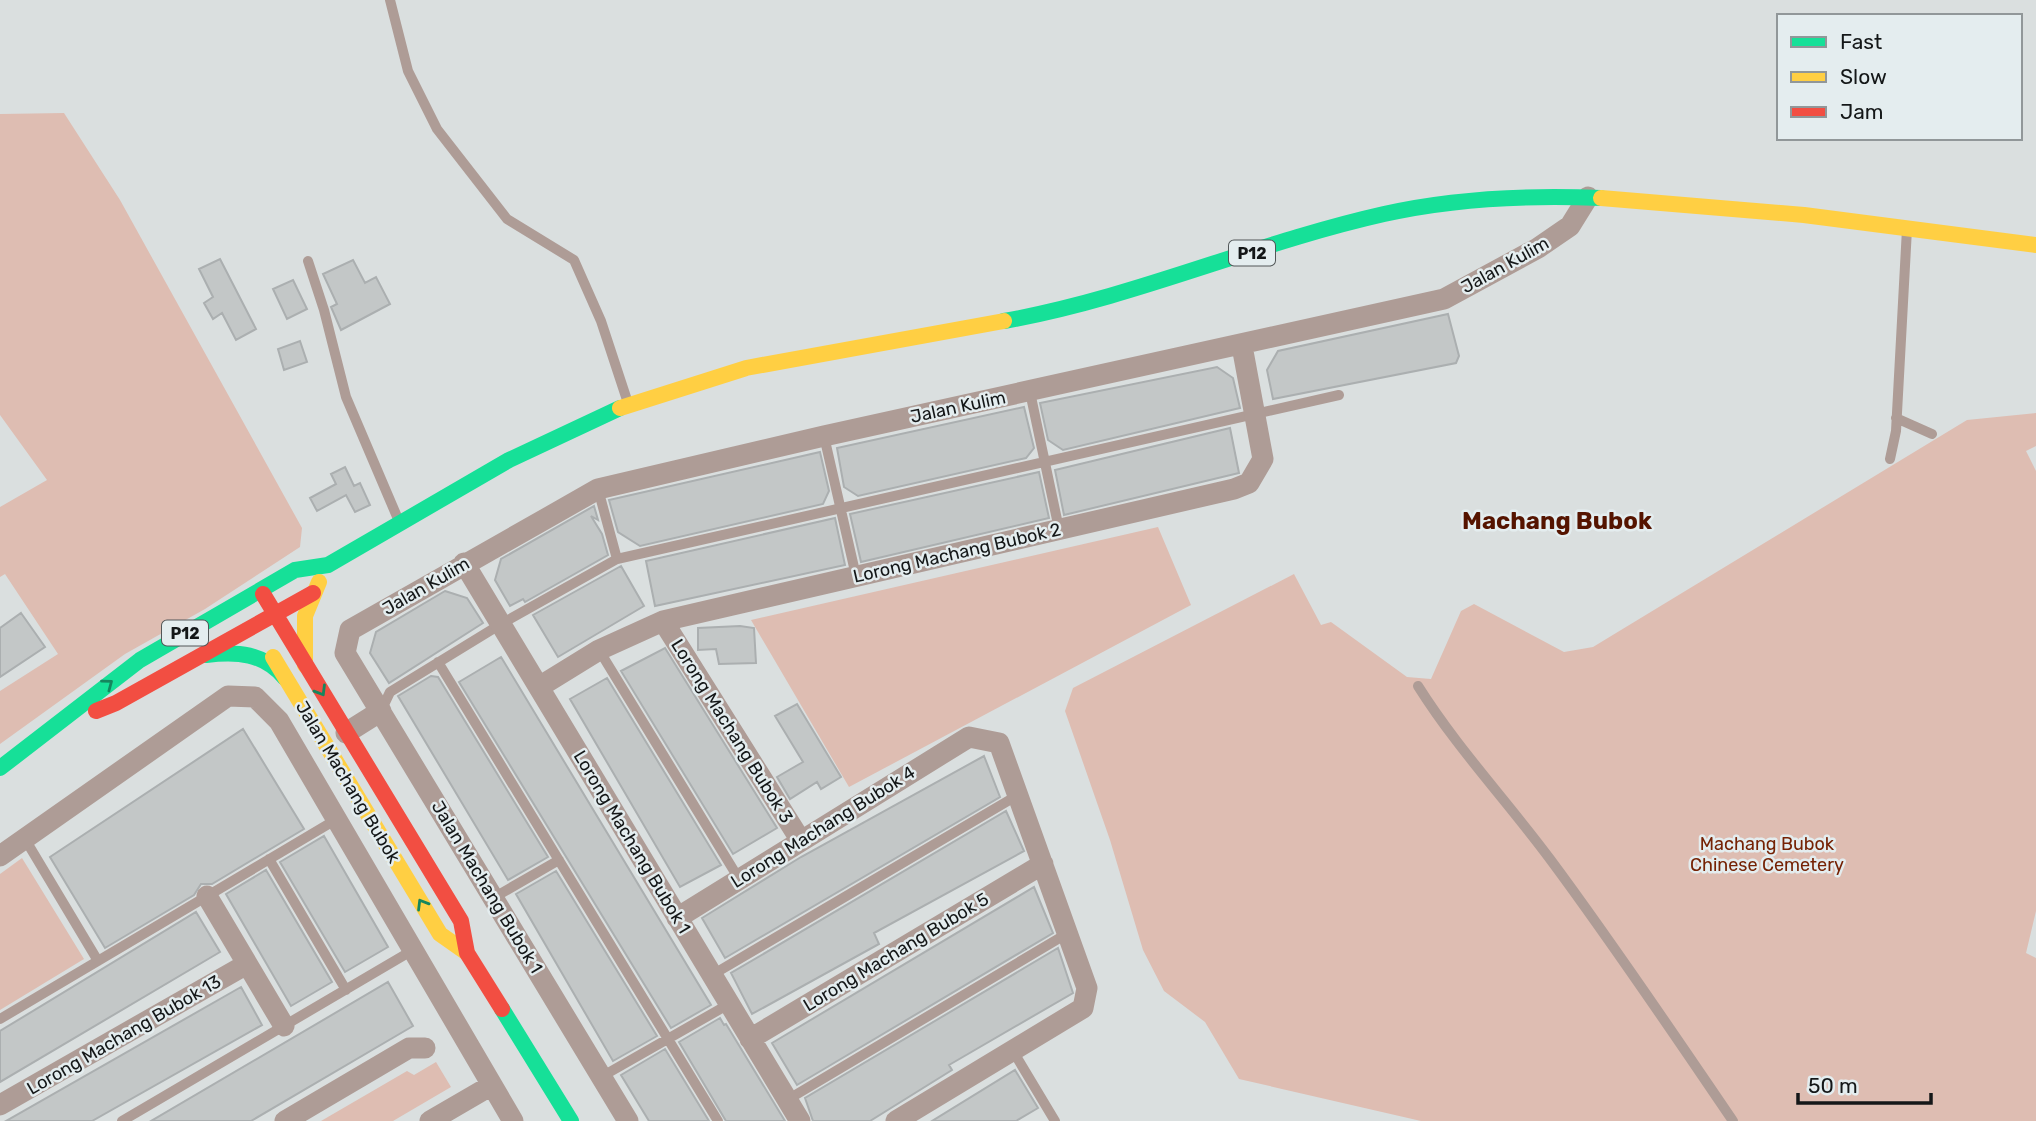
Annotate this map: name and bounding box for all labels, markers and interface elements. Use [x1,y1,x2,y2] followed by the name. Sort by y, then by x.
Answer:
[1777,14,2022,140] legend
[1840,29,1882,54] text: Fast
[1840,64,1887,89] text: Slow
[1840,99,1884,124] text: Jam
[1457,232,1553,298] street label: Jalan Kulim
[1229,241,1275,266] road number: P12
[908,386,1008,428] street label: Jalan Kulim
[1462,507,1652,535] district label: Machang Bubok
[851,518,1063,588] street label: Lorong Machang Bubok 2
[379,552,473,620] street label: Jalan Kulim
[162,620,208,646] road number: P12
[666,635,798,827] street label: Lorong Machang Bubok 3
[101,680,113,693] one-way arrow
[312,683,325,696] one-way arrow
[291,697,405,868] street label: Jalan Machang Bubok
[569,747,695,937] street label: Lorong Machang Bubok 1
[727,761,919,893] street label: Lorong Machang Bubok 4
[427,797,547,977] street label: Jalan Machang Bubok 1
[1690,833,1844,876] park label: Machang Bubok Chinese Cemetery
[799,888,993,1016] street label: Lorong Machang Bubok 5
[417,899,430,912] one-way arrow
[23,970,225,1100] street label: Lorong Machang Bubok 13
[1798,1062,1931,1106] scale bar
[1808,1073,1858,1098] text: 50 m

